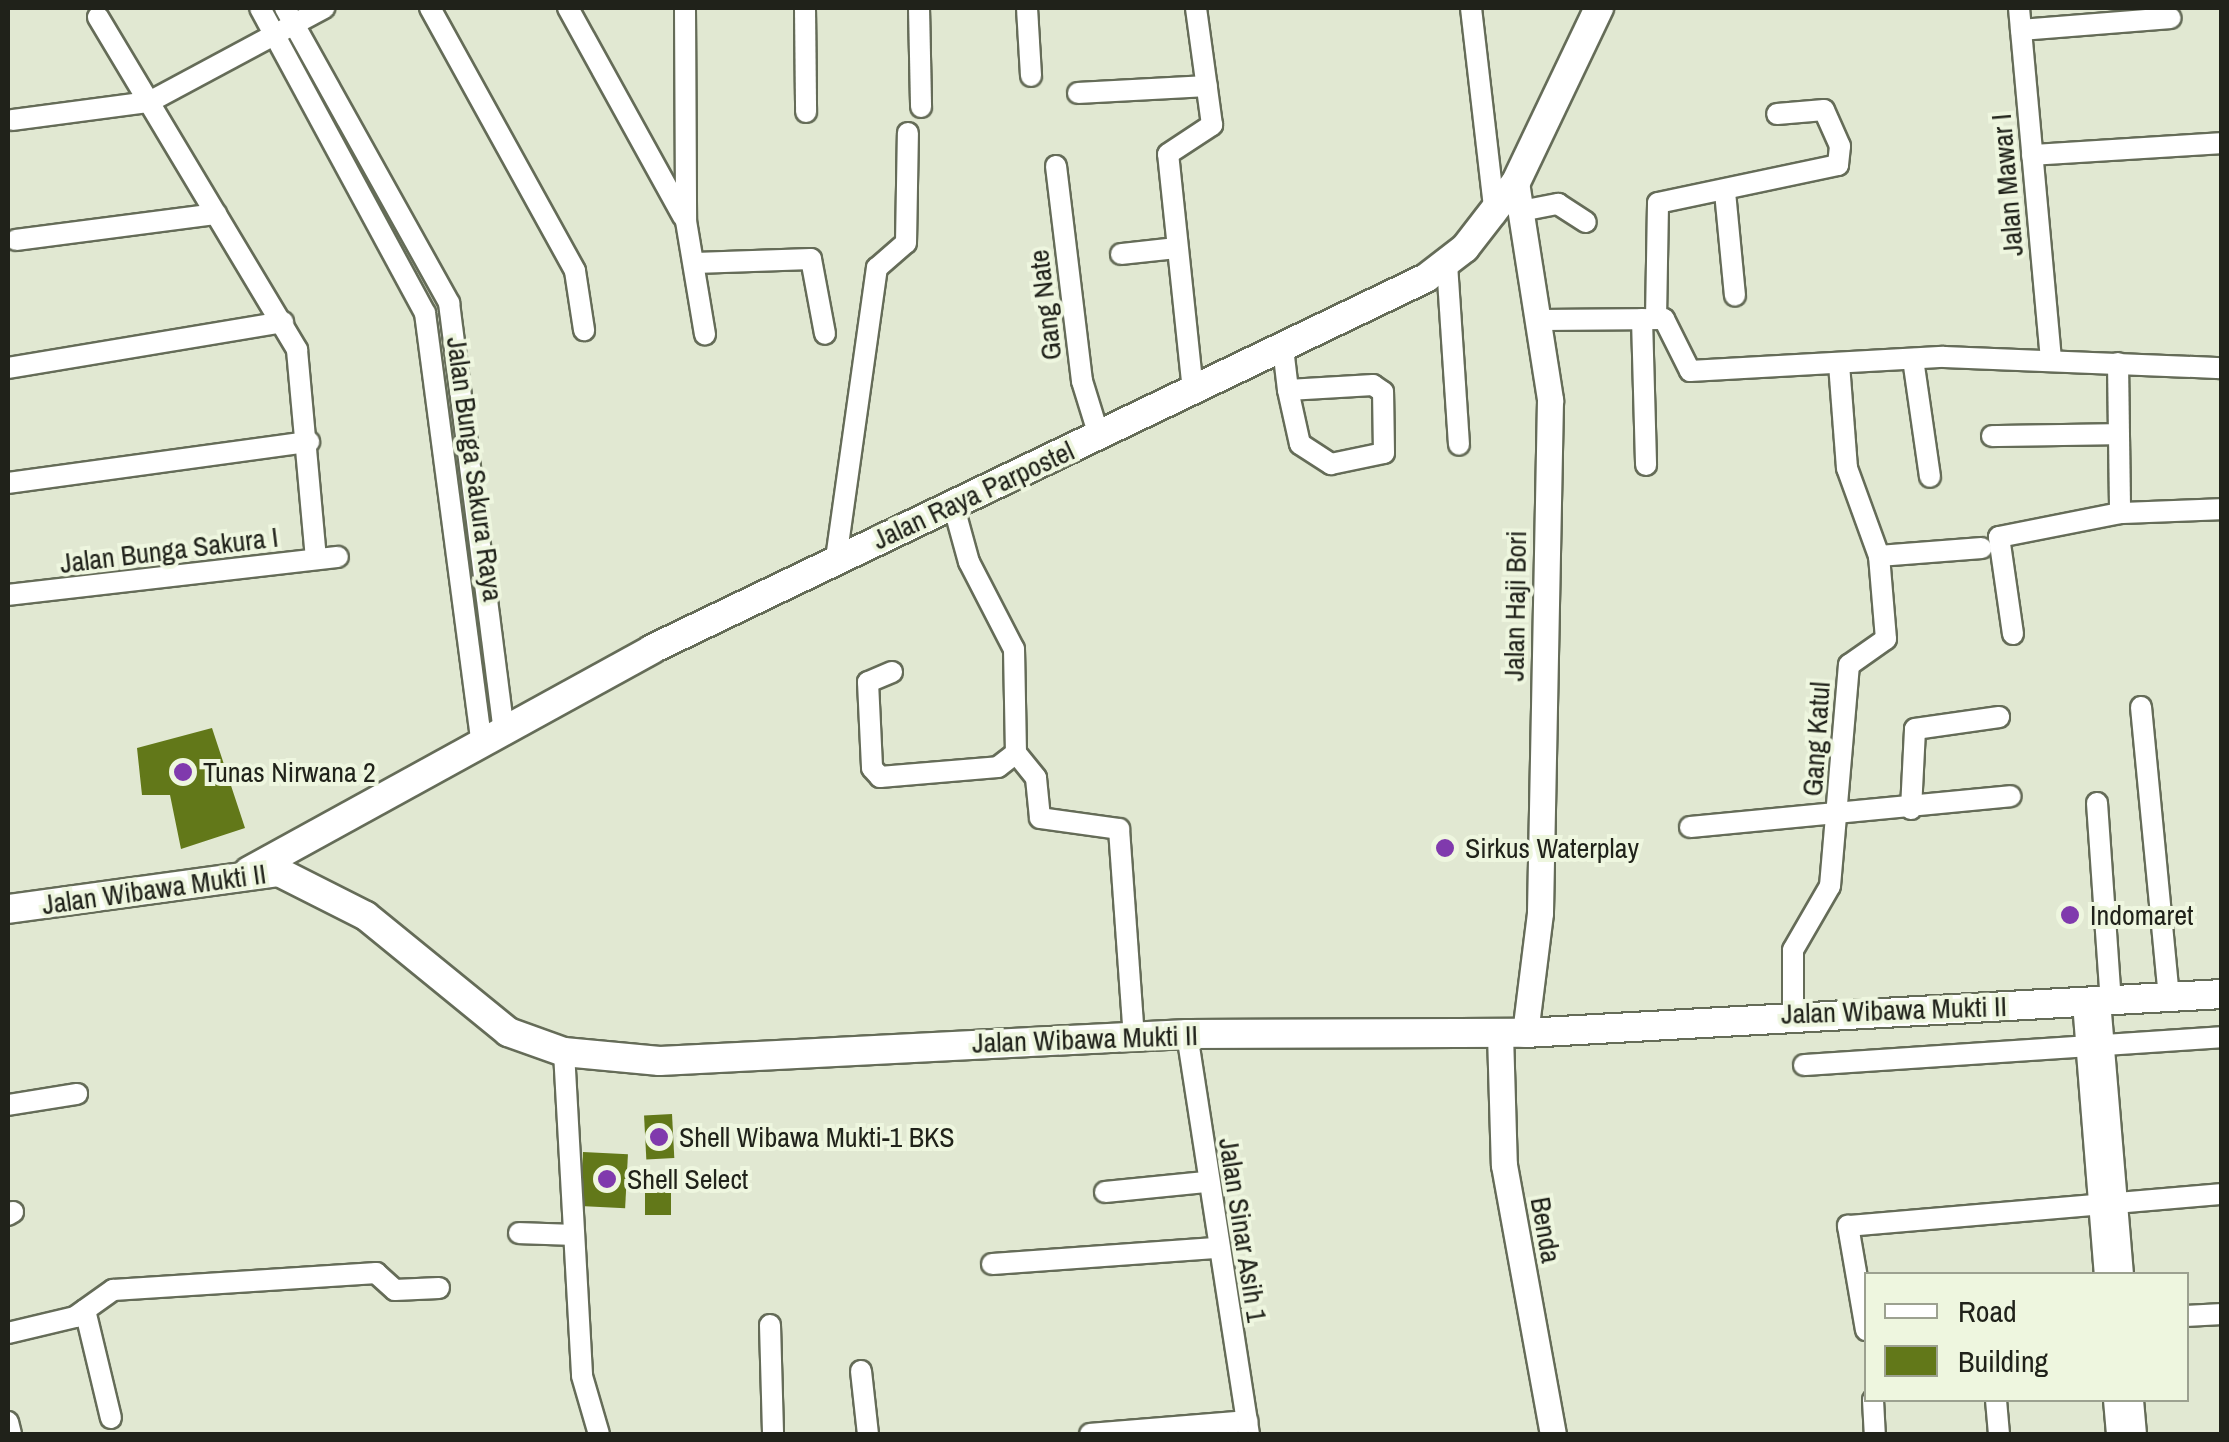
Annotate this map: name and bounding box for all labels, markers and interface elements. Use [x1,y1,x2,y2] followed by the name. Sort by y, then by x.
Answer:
[1984,112,2030,258] street label: Jalan Mawar I
[1022,248,1068,362] street label: Gang Nate
[440,335,510,603] street label: Jalan Bunga Sakura Raya
[867,434,1079,556] street label: Jalan Raya Parpostel
[58,520,280,580] street label: Jalan Bunga Sakura I
[1497,530,1533,682] street label: Jalan Haji Bori
[1795,681,1837,797] street label: Gang Katul
[203,755,376,789] place label: Tunas Nirwana 2
[172,761,194,783] marker: Tunas Nirwana 2
[1465,831,1639,865] place label: Sirkus Waterplay
[1434,837,1456,859] marker: Sirkus Waterplay
[40,857,268,921] street label: Jalan Wibawa Mukti II
[2090,898,2193,932] place label: Indomaret
[2059,904,2081,926] marker: Indomaret
[1781,989,2007,1031] street label: Jalan Wibawa Mukti II
[972,1018,1198,1060] street label: Jalan Wibawa Mukti II
[679,1120,955,1154] place label: Shell Wibawa Mukti-1 BKS
[648,1126,670,1148] marker: Shell Wibawa Mukti-1 BKS
[1212,1135,1274,1325] street label: Jalan Sinar Asih 1
[627,1162,748,1196] place label: Shell Select
[596,1168,618,1190] marker: Shell Select
[1524,1194,1568,1266] street label: Benda
[1864,1272,2189,1402] legend
[1958,1291,2017,1331] text: Road
[1958,1341,2048,1381] text: Building

